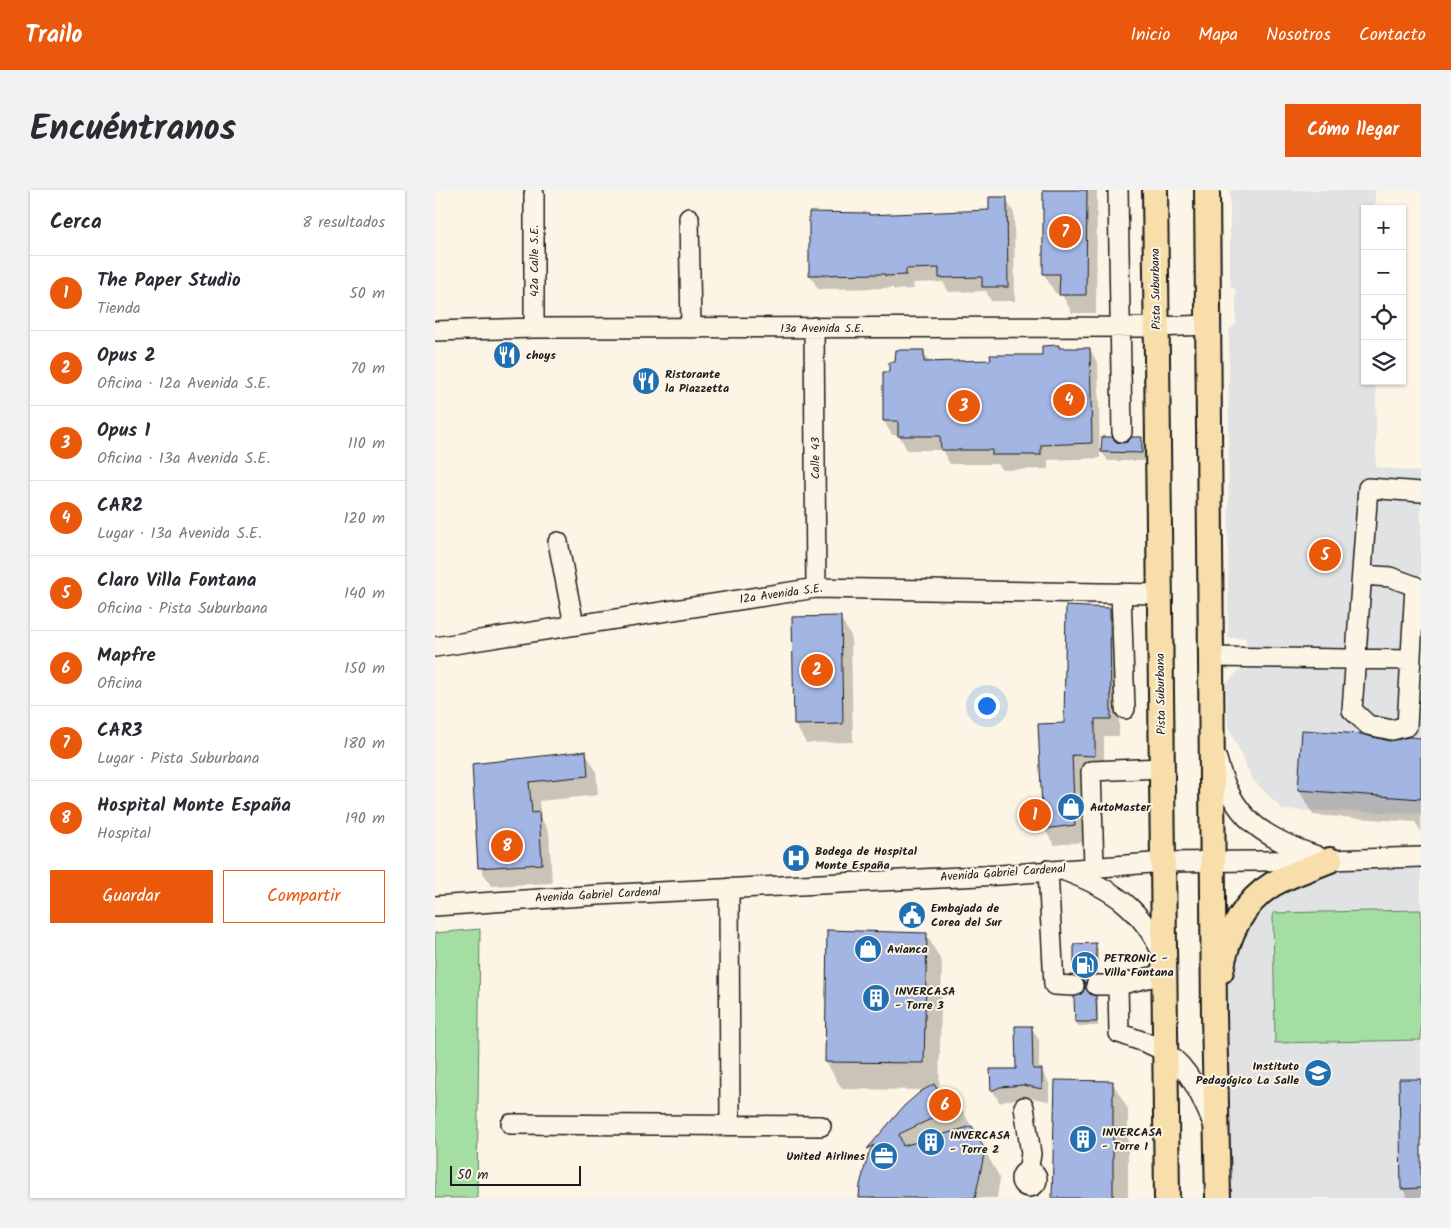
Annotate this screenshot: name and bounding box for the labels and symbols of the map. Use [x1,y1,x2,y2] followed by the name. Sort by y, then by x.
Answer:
[1049,213,1081,251] pin: 7
[525,225,544,297] street label: 42a Calle S.E.
[1146,248,1166,330] street label: Pista Suburbana
[780,319,864,338] street label: 13a Avenida S.E.
[492,340,522,370] restaurant icon: choys
[526,346,556,365] place label: choys
[665,365,729,398] place label: Ristorante la Piazzetta
[631,366,661,396] restaurant icon: Ristorante la Piazzetta
[1053,381,1085,419] pin: 4
[948,387,980,425] pin: 3
[806,437,825,479] street label: Calle 43
[1309,536,1341,574] pin: 5
[738,579,824,609] street label: 12a Avenida S.E.
[801,651,833,689] pin: 2
[1151,653,1171,735] street label: Pista Suburbana
[974,693,1000,719] your location
[1056,792,1086,822] shop icon: AutoMaster
[1019,796,1051,834] pin: 1
[1090,798,1151,817] place label: AutoMaster
[491,827,523,865] pin: 8
[815,842,918,875] place label: Bodega de Hospital Monte España
[781,843,811,873] hospital icon: Bodega de Hospital Monte España
[940,859,1066,887] street label: Avenida Gabriel Cardenal
[535,882,661,908] street label: Avenida Gabriel Cardenal
[931,899,1002,932] place label: Embajada de Corea del Sur
[897,900,927,930] public building icon: Embajada de Corea del Sur
[853,934,883,964] shop icon: Avianca
[887,940,928,959] place label: Avianca
[1104,949,1174,982] place label: PETRONIC - Villa Fontana
[1070,950,1100,980] fuel station icon: PETRONIC - Villa Fontana
[895,982,956,1015] place label: INVERCASA - Torre 3
[861,983,891,1013] building icon: INVERCASA - Torre 3
[1196,1057,1300,1090] place label: Instituto Pedagógico La Salle
[1303,1058,1333,1088] school or university icon: Instituto Pedagógico La Salle
[929,1086,961,1124] pin: 6
[1102,1123,1163,1156] place label: INVERCASA - Torre 1
[1068,1124,1098,1154] building icon: INVERCASA - Torre 1
[950,1126,1011,1159] place label: INVERCASA - Torre 2
[916,1127,946,1157] building icon: INVERCASA - Torre 2
[869,1141,899,1171] office icon: United Airlines
[786,1147,865,1166] place label: United Airlines
[450,1163,581,1186] scale bar

